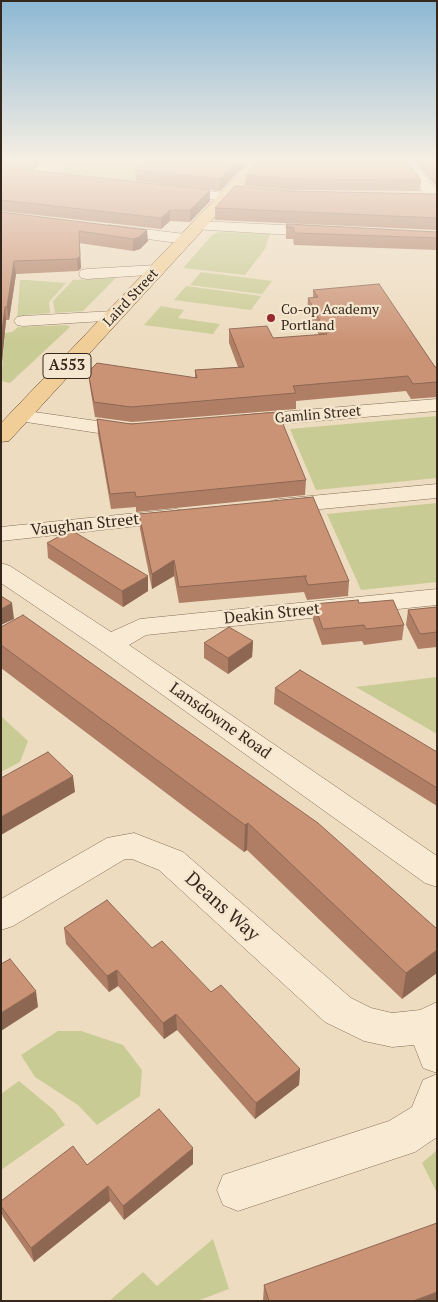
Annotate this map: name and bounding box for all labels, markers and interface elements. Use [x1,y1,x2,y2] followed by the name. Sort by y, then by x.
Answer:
[100,266,162,330] street label: Laird Street
[281,302,379,334] place label: Co-op Academy Portland
[265,312,277,324] marker: Co-op Academy Portland
[43,354,91,378] road number: A553
[274,403,362,427] street label: Gamlin Street
[30,510,140,540] street label: Vaughan Street
[223,599,321,629] street label: Deakin Street
[166,679,274,763] street label: Lansdowne Road
[180,868,264,946] street label: Deans Way

